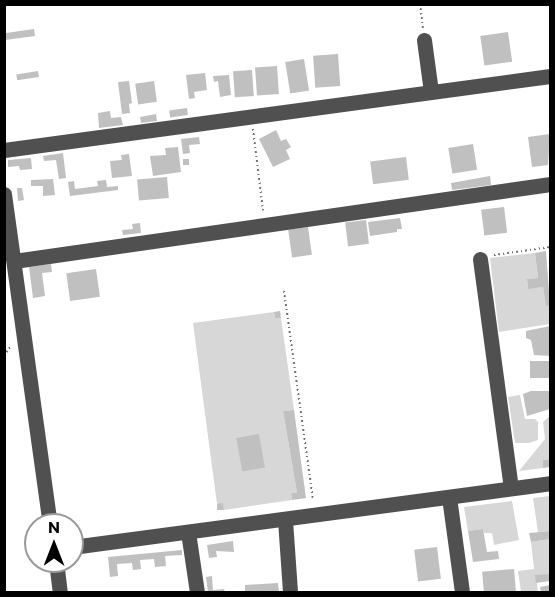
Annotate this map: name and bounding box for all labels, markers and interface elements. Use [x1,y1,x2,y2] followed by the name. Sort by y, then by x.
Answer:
[24,513,84,573] north arrow
[48,517,60,536] text: N

